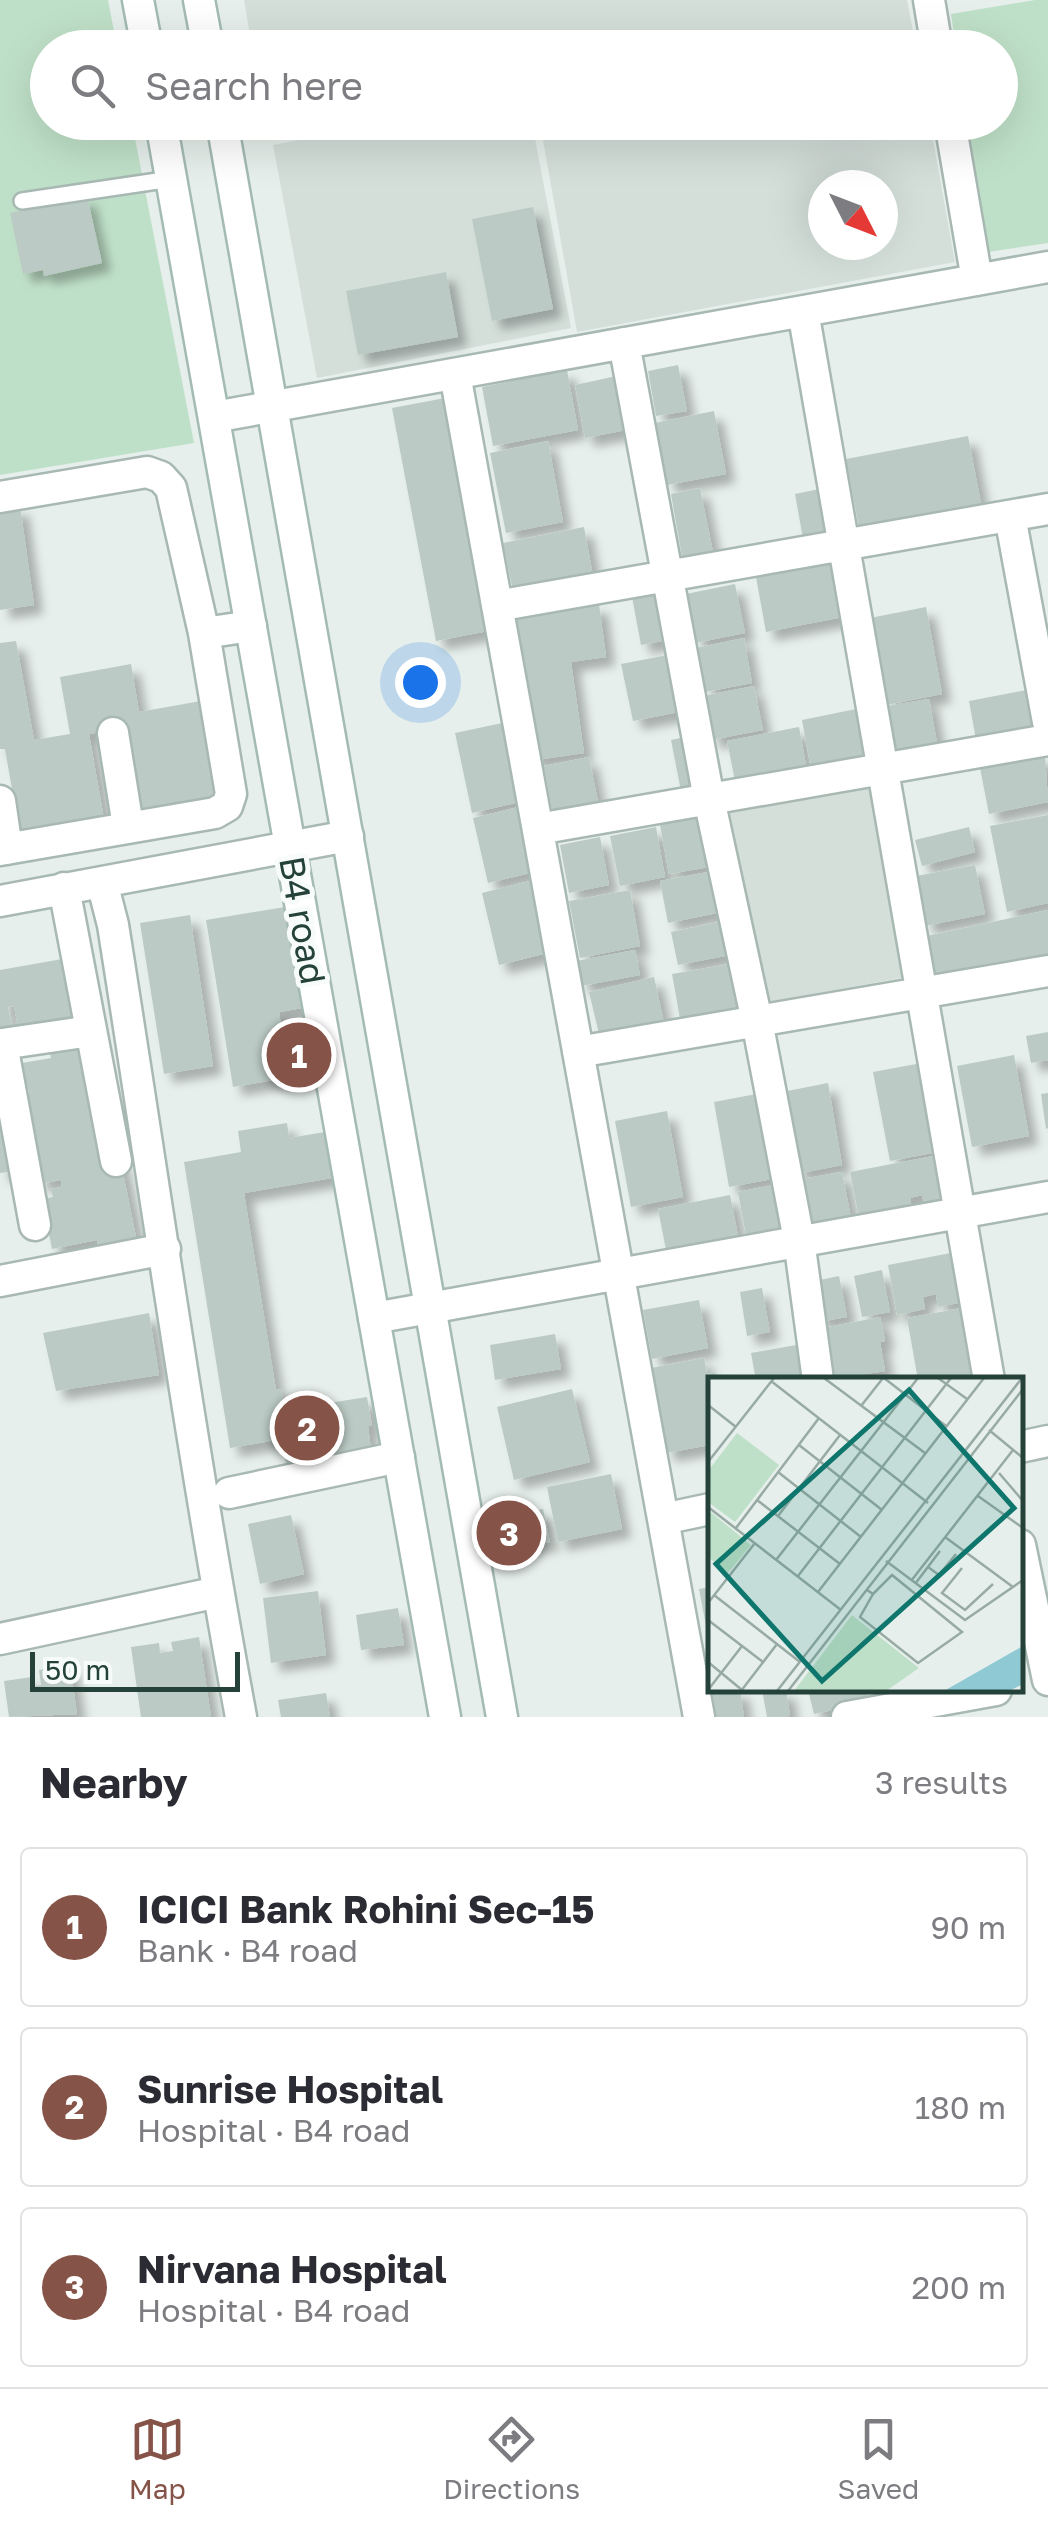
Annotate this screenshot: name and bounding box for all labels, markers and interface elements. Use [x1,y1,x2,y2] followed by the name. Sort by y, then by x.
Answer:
[30,30,1018,140] search box
[65,58,120,113] icon: search
[145,63,363,108] text: Search here
[808,170,898,260] north arrow
[395,657,446,708] your location
[271,853,335,987] street label: B4 road
[266,1018,332,1092] pin: 1
[708,1377,1023,1692] inset map
[274,1390,340,1466] pin: 2
[476,1496,542,1570] pin: 3
[30,1647,240,1692] scale bar
[45,1653,110,1686] text: 50 m
[40,1757,188,1807] text: Nearby
[875,1763,1008,1801] text: 3 results
[137,1886,594,1931] text: ICICI Bank Rohini Sec-15
[66,1908,83,1946] text: 1
[930,1908,1006,1946] text: 90 m
[137,1931,358,1969] text: Bank · B4 road
[137,2066,443,2111] text: Sunrise Hospital
[65,2088,84,2126] text: 2
[915,2088,1006,2126] text: 180 m
[137,2111,411,2149] text: Hospital · B4 road
[137,2246,447,2291] text: Nirvana Hospital
[65,2268,84,2306] text: 3
[911,2268,1006,2306] text: 200 m
[137,2291,411,2329] text: Hospital · B4 road
[129,2412,186,2505] tab: Map
[443,2412,580,2505] tab: Directions
[837,2412,919,2505] tab: Saved

